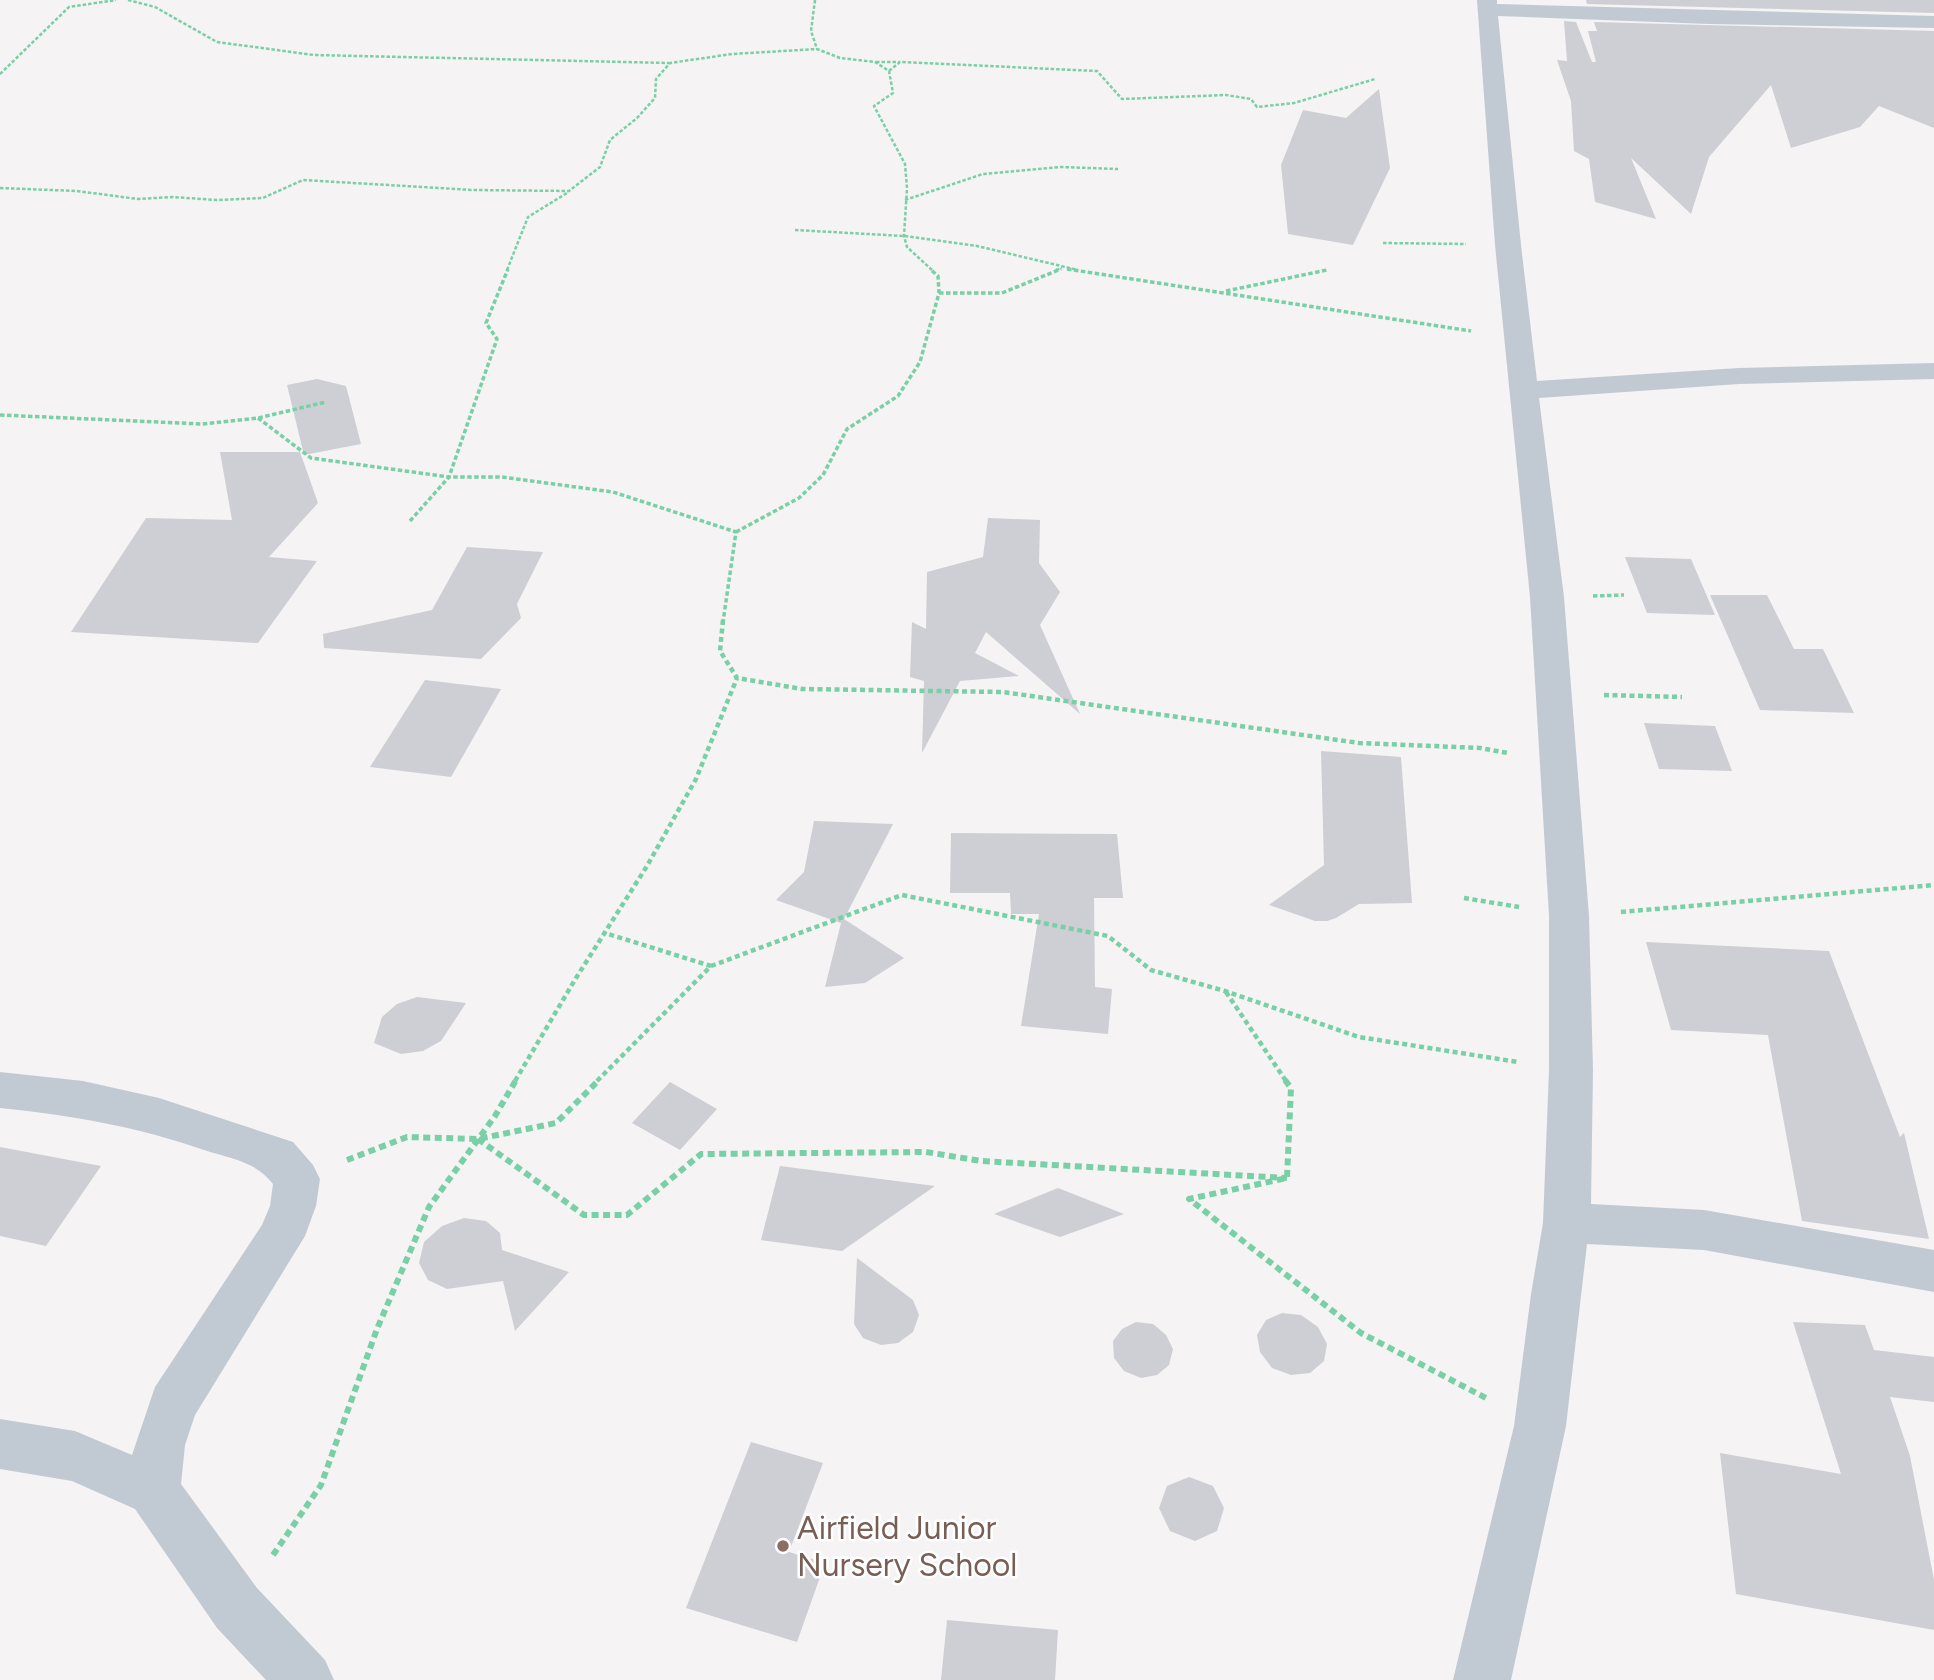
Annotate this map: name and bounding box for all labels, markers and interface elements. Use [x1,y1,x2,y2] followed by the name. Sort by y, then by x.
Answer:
[797,1509,1017,1584] place label: Airfield Junior Nursery School
[775,1538,791,1554] marker: Airfield Junior Nursery School

